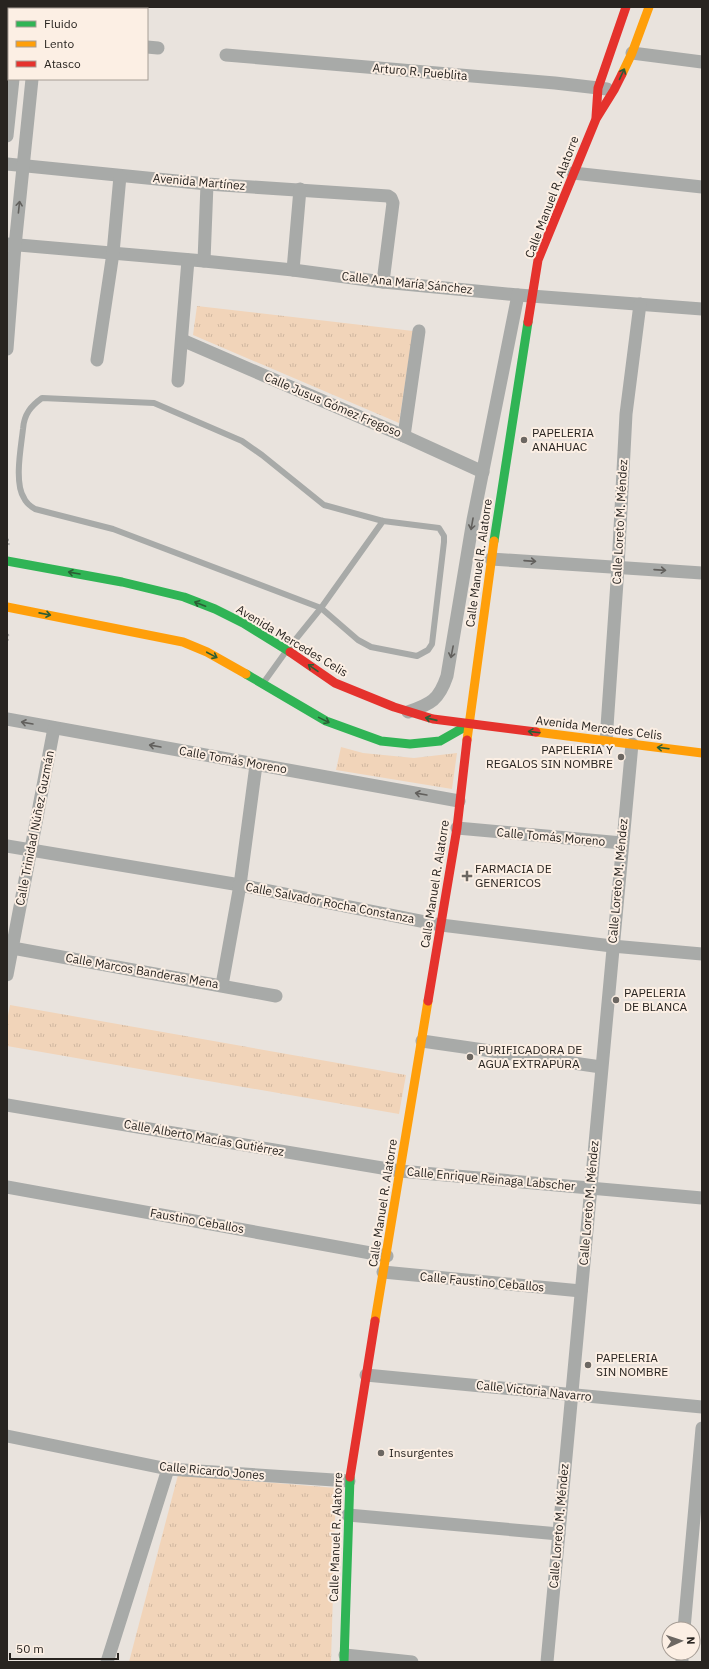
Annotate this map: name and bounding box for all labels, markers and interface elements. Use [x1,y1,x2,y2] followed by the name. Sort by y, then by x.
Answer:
[8,8,148,80] legend
[44,16,78,31] text: Fluido
[44,36,74,51] text: Lento
[44,56,81,71] text: Atasco
[372,60,469,83] street label: Arturo R. Pueblita
[619,68,626,80] one-way arrow
[521,133,582,260] street label: Calle Manuel R. Alatorre
[152,170,246,193] street label: Avenida Martínez
[15,201,22,214] one-way arrow
[341,268,474,297] street label: Calle Ana María Sánchez
[262,369,404,440] street label: Calle Jusus Gómez Fregoso
[532,425,594,454] place label: PAPELERIA ANAHUAC
[519,435,529,445] marker: PAPELERIA ANAHUAC
[609,459,630,585] street label: Calle Loreto M. Méndez
[462,497,495,628] street label: Calle Manuel R. Alatorre
[468,517,476,530] one-way arrow
[523,558,536,565] one-way arrow
[653,566,666,573] one-way arrow
[68,569,81,577] one-way arrow
[194,599,206,607] one-way arrow
[234,601,351,680] street label: Avenida Mercedes Celis
[38,611,51,619] one-way arrow
[448,645,456,658] one-way arrow
[206,651,218,659] one-way arrow
[307,664,318,672] one-way arrow
[535,712,663,743] street label: Avenida Mercedes Celis
[425,714,438,722] one-way arrow
[318,717,330,724] one-way arrow
[21,719,34,727] one-way arrow
[528,728,541,736] one-way arrow
[149,742,162,750] one-way arrow
[486,742,613,771] place label: PAPELERIA Y REGALOS SIN NOMBRE
[178,743,288,776] street label: Calle Tomás Moreno
[657,744,670,752] one-way arrow
[12,749,57,907] street label: Calle Trinidad Núñez Guzmán
[616,752,626,762] marker: PAPELERIA Y REGALOS SIN NOMBRE
[415,790,428,798] one-way arrow
[417,818,452,949] street label: Calle Manuel R. Alatorre
[605,818,630,944] street label: Calle Loreto M. Méndez
[496,824,606,849] street label: Calle Tomás Moreno
[475,861,552,890] place label: FARMACIA DE GENERICOS
[462,871,472,881] marker: FARMACIA DE GENERICOS
[244,879,416,926] street label: Calle Salvador Rocha Constanza
[64,950,220,991] street label: Calle Marcos Banderas Mena
[624,985,688,1014] place label: PAPELERIA DE BLANCA
[611,995,621,1005] marker: PAPELERIA DE BLANCA
[478,1042,582,1071] place label: PURIFICADORA DE AGUA EXTRAPURA
[465,1052,475,1062] marker: PURIFICADORA DE AGUA EXTRAPURA
[123,1116,286,1159] street label: Calle Alberto Macías Gutiérrez
[365,1137,400,1268] street label: Calle Manuel R. Alatorre
[576,1140,601,1266] street label: Calle Loreto M. Méndez
[406,1164,576,1193] street label: Calle Enrique Reinaga Labscher
[149,1205,245,1236] street label: Faustino Ceballos
[419,1269,545,1294] street label: Calle Faustino Ceballos
[596,1350,668,1379] place label: PAPELERIA SIN NOMBRE
[583,1360,593,1370] marker: PAPELERIA SIN NOMBRE
[476,1377,593,1404] street label: Calle Victoria Navarro
[389,1445,454,1460] place label: Insurgentes
[376,1448,386,1458] marker: Insurgentes
[159,1458,266,1483] street label: Calle Ricardo Jones
[546,1463,571,1589] street label: Calle Loreto M. Méndez
[326,1472,345,1602] street label: Calle Manuel R. Alatorre
[661,1621,701,1661] north arrow
[10,1635,118,1661] scale bar
[684,1636,698,1645] text: N
[16,1641,44,1656] text: 50 m

